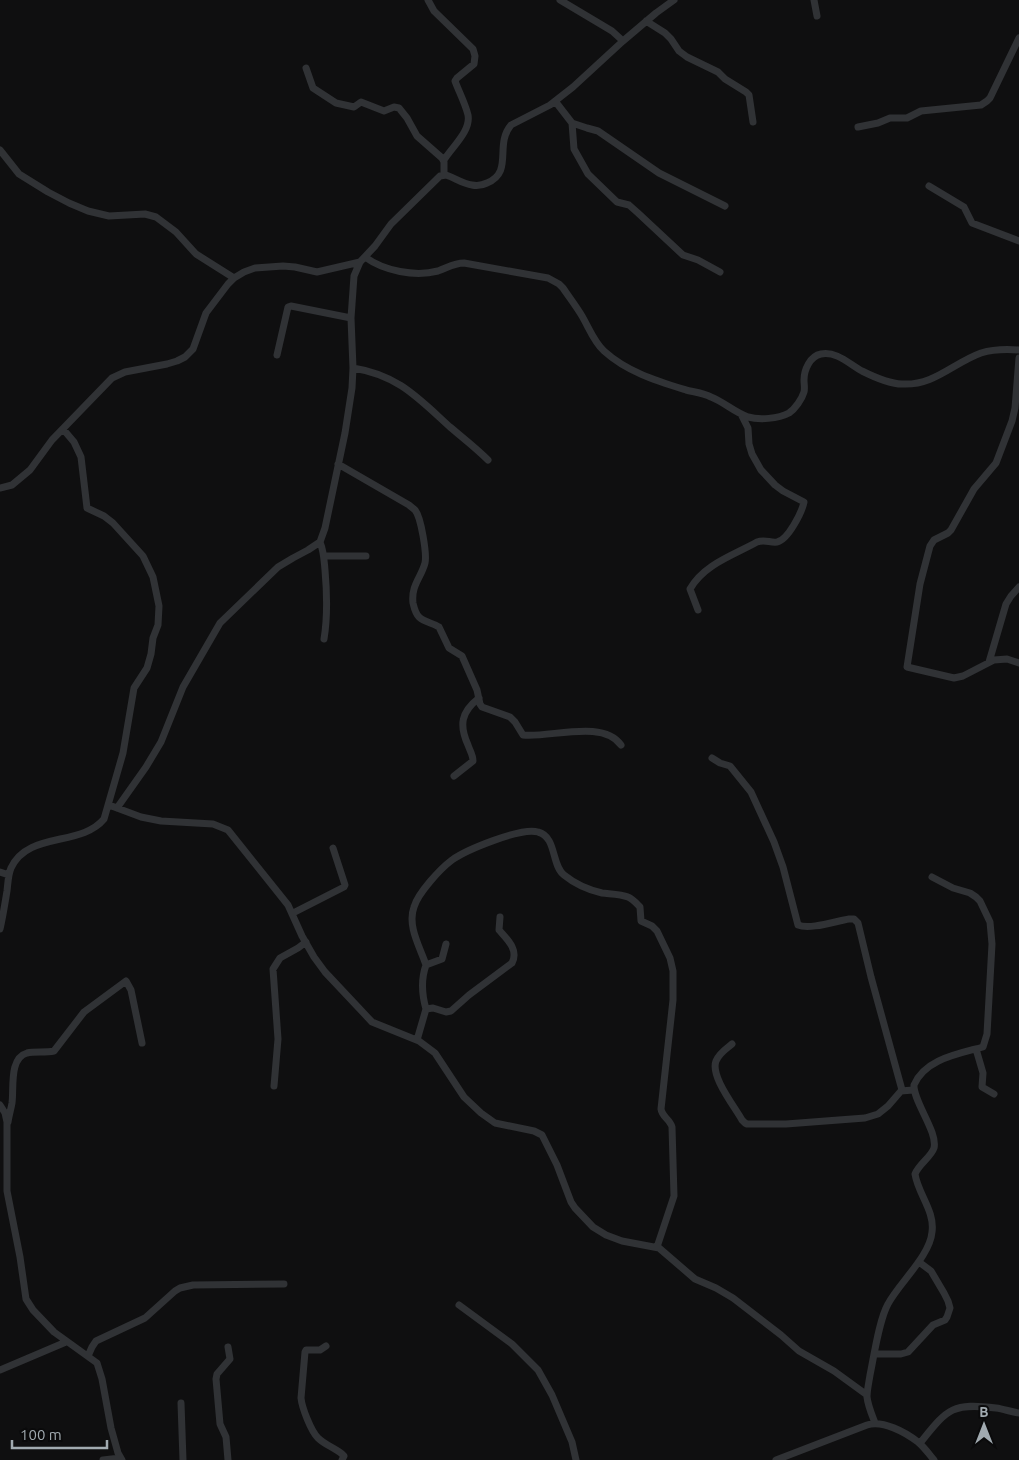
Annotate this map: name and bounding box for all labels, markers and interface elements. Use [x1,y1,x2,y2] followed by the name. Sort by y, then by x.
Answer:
[959,1400,1009,1450] north arrow
[979,1404,989,1420] text: B
[12,1418,108,1450] scale bar
[20,1426,62,1443] text: 100 m

